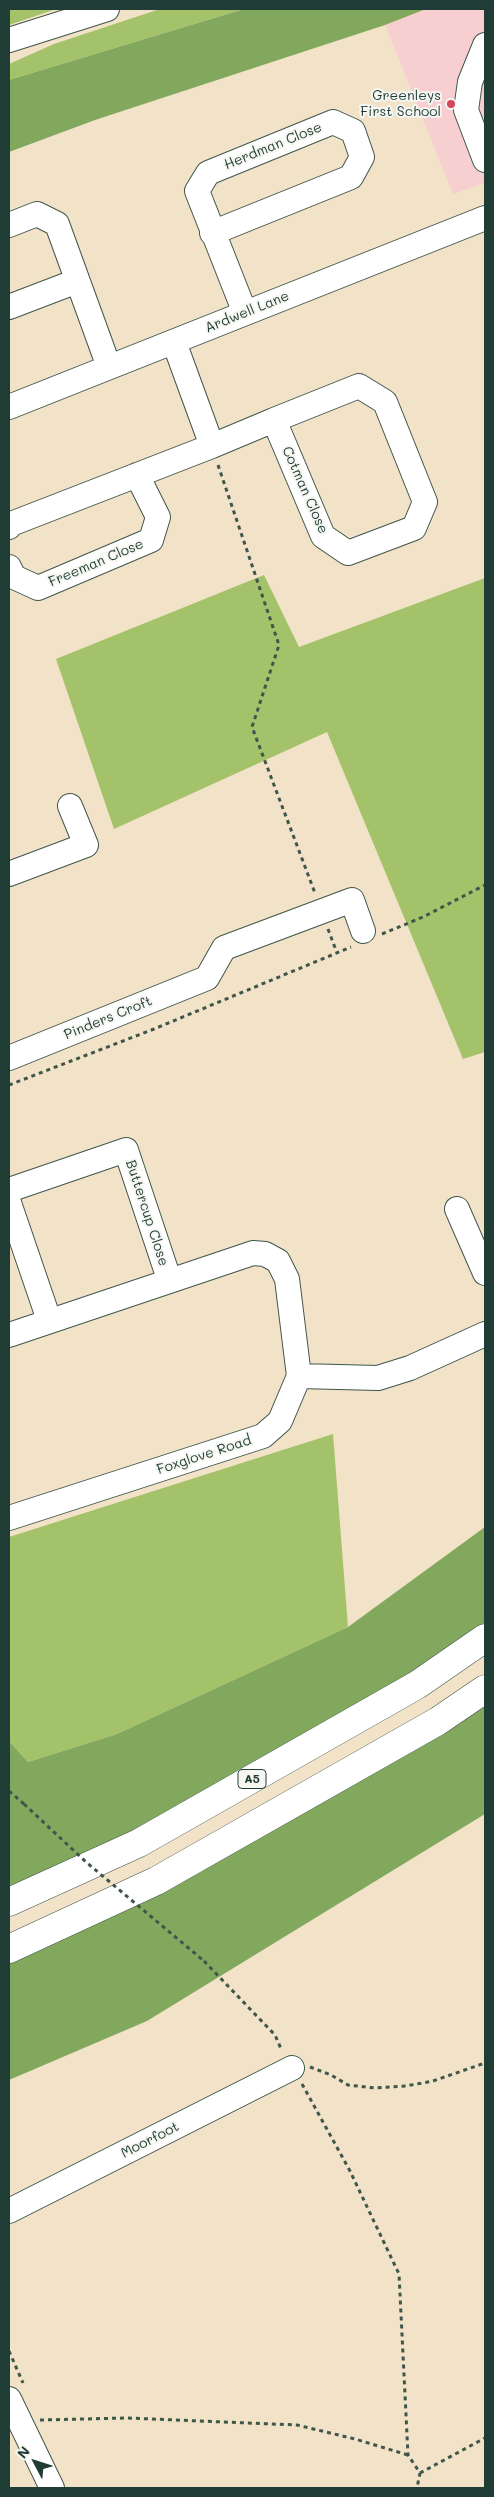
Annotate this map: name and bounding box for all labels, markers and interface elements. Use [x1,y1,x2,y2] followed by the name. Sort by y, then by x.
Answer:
[360,88,441,120] place label: Greenleys First School
[445,98,457,110] marker: Greenleys First School
[222,119,324,173] street label: Herdman Close
[203,288,291,336] street label: Ardwell Lane
[278,444,332,536] street label: Cotman Close
[46,535,146,591] street label: Freeman Close
[62,993,154,1043] street label: Pinders Croft
[122,1158,172,1268] street label: Buttercup Close
[155,1432,253,1478] street label: Foxglove Road
[238,1770,266,1788] road number: A5
[118,2118,182,2162] street label: Moorfoot
[10,2437,60,2487] north arrow
[12,2442,34,2462] text: N

